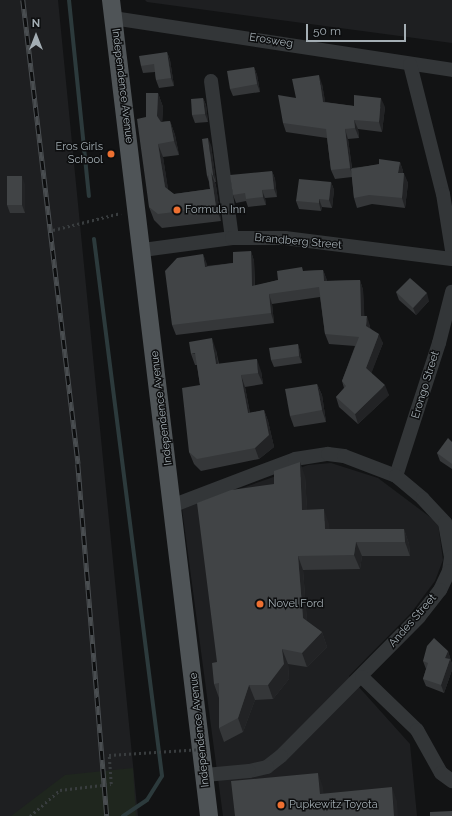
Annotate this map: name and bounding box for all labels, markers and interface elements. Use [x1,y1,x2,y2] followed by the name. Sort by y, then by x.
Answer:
[16,16,56,56] north arrow
[308,16,408,42] scale bar
[32,17,40,30] text: N
[313,24,341,38] text: 50 m
[108,28,136,144] street label: Independence Avenue
[248,31,294,51] street label: Erosweg
[56,141,103,167] place label: Eros Girls School
[106,149,116,159] marker: Eros Girls School
[185,203,246,217] place label: Formula Inn
[172,205,182,215] marker: Formula Inn
[254,232,342,252] street label: Brandberg Street
[148,350,176,466] street label: Independence Avenue
[409,350,443,420] street label: Erongo Street
[386,592,440,650] street label: Andes Street
[268,597,324,611] place label: Novel Ford
[255,599,265,609] marker: Novel Ford
[187,672,213,788] street label: Independence Avenue
[289,798,378,812] place label: Pupkewitz Toyota
[276,800,286,810] marker: Pupkewitz Toyota

